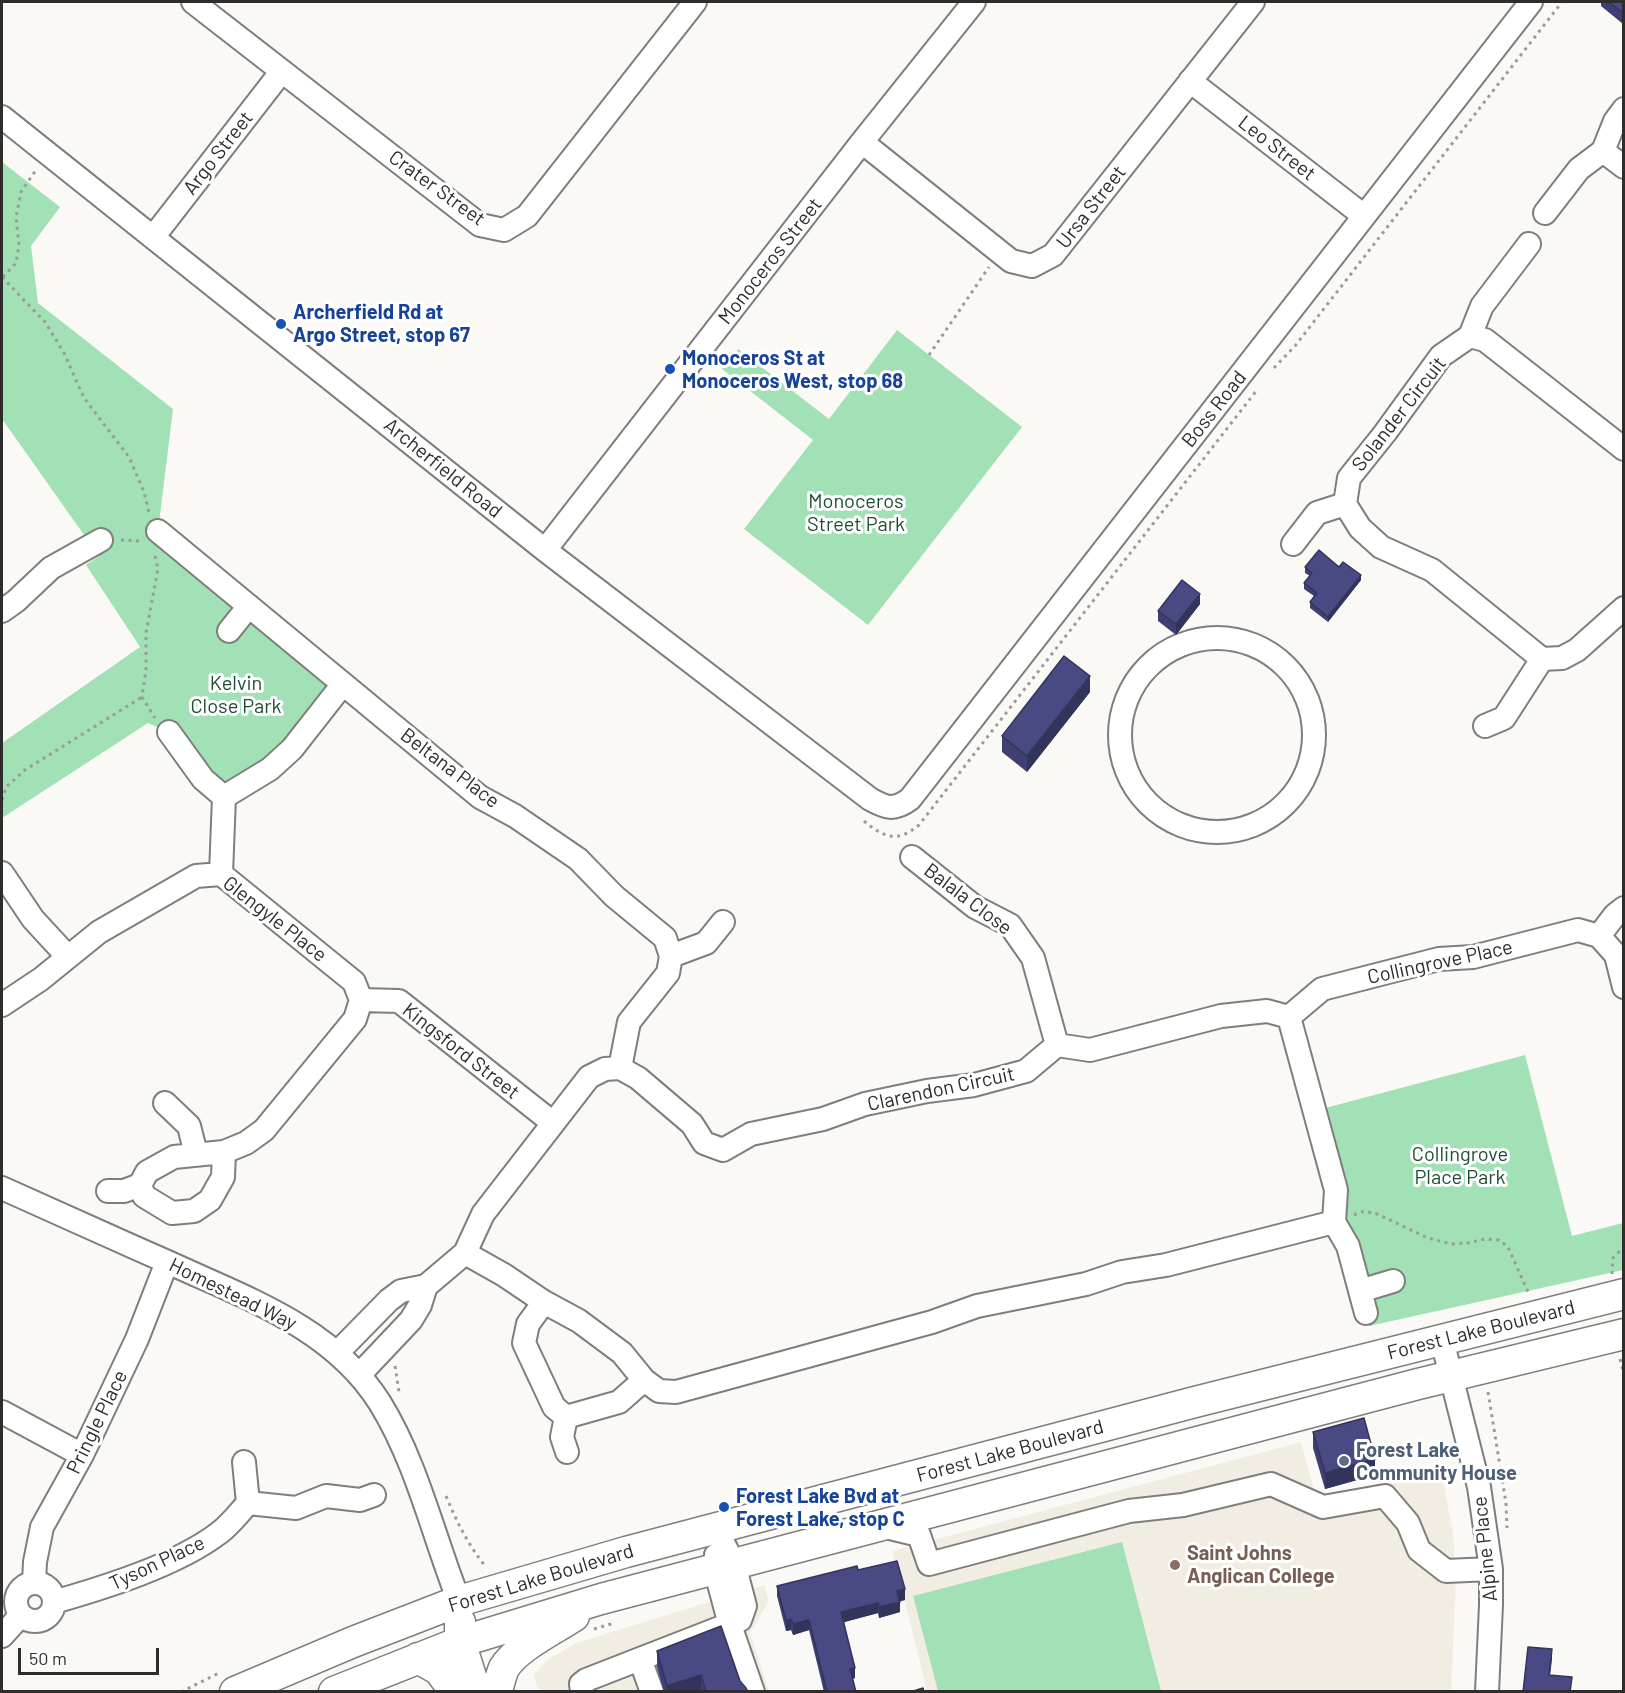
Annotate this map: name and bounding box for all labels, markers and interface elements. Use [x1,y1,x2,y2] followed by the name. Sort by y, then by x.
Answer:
[178,106,258,200] street label: Argo Street
[1234,110,1320,186] street label: Leo Street
[384,145,490,231] street label: Crater Street
[1051,161,1131,253] street label: Ursa Street
[713,193,827,329] street label: Monoceros Street
[293,300,470,347] place label: Archerfield Rd at Argo Street, stop 67
[274,317,288,331] marker: Archerfield Rd at Argo Street, stop 67
[682,346,903,393] place label: Monoceros St at Monoceros West, stop 68
[1347,352,1451,476] street label: Solander Circuit
[663,362,677,376] marker: Monoceros St at Monoceros West, stop 68
[1177,366,1251,452] street label: Boss Road
[379,413,507,523] street label: Archerfield Road
[807,489,905,536] park label: Monoceros Street Park
[190,671,282,718] park label: Kelvin Close Park
[396,723,504,813] street label: Beltana Place
[919,858,1017,940] street label: Balala Close
[218,871,332,967] street label: Glengyle Place
[1365,935,1515,989] street label: Collingrove Place
[398,998,524,1104] street label: Kingsford Street
[865,1062,1017,1116] street label: Clarendon Circuit
[1412,1142,1508,1189] park label: Collingrove Place Park
[165,1253,301,1335] street label: Homestead Way
[1385,1295,1577,1365] street label: Forest Lake Boulevard
[62,1366,132,1478] street label: Pringle Place
[914,1414,1106,1488] street label: Forest Lake Boulevard
[1356,1438,1517,1485] place label: Forest Lake Community House
[1337,1454,1351,1468] marker: Forest Lake Community House
[736,1484,905,1531] place label: Forest Lake Bvd at Forest Lake, stop C
[1468,1495,1502,1603] street label: Alpine Place
[717,1500,731,1514] marker: Forest Lake Bvd at Forest Lake, stop C
[106,1531,208,1595] street label: Tyson Place
[445,1538,637,1618] street label: Forest Lake Boulevard
[1187,1541,1335,1588] place label: Saint Johns Anglican College
[1168,1558,1182,1572] marker: Saint Johns Anglican College
[21,1636,162,1674] scale bar
[29,1647,67,1669] text: 50 m

